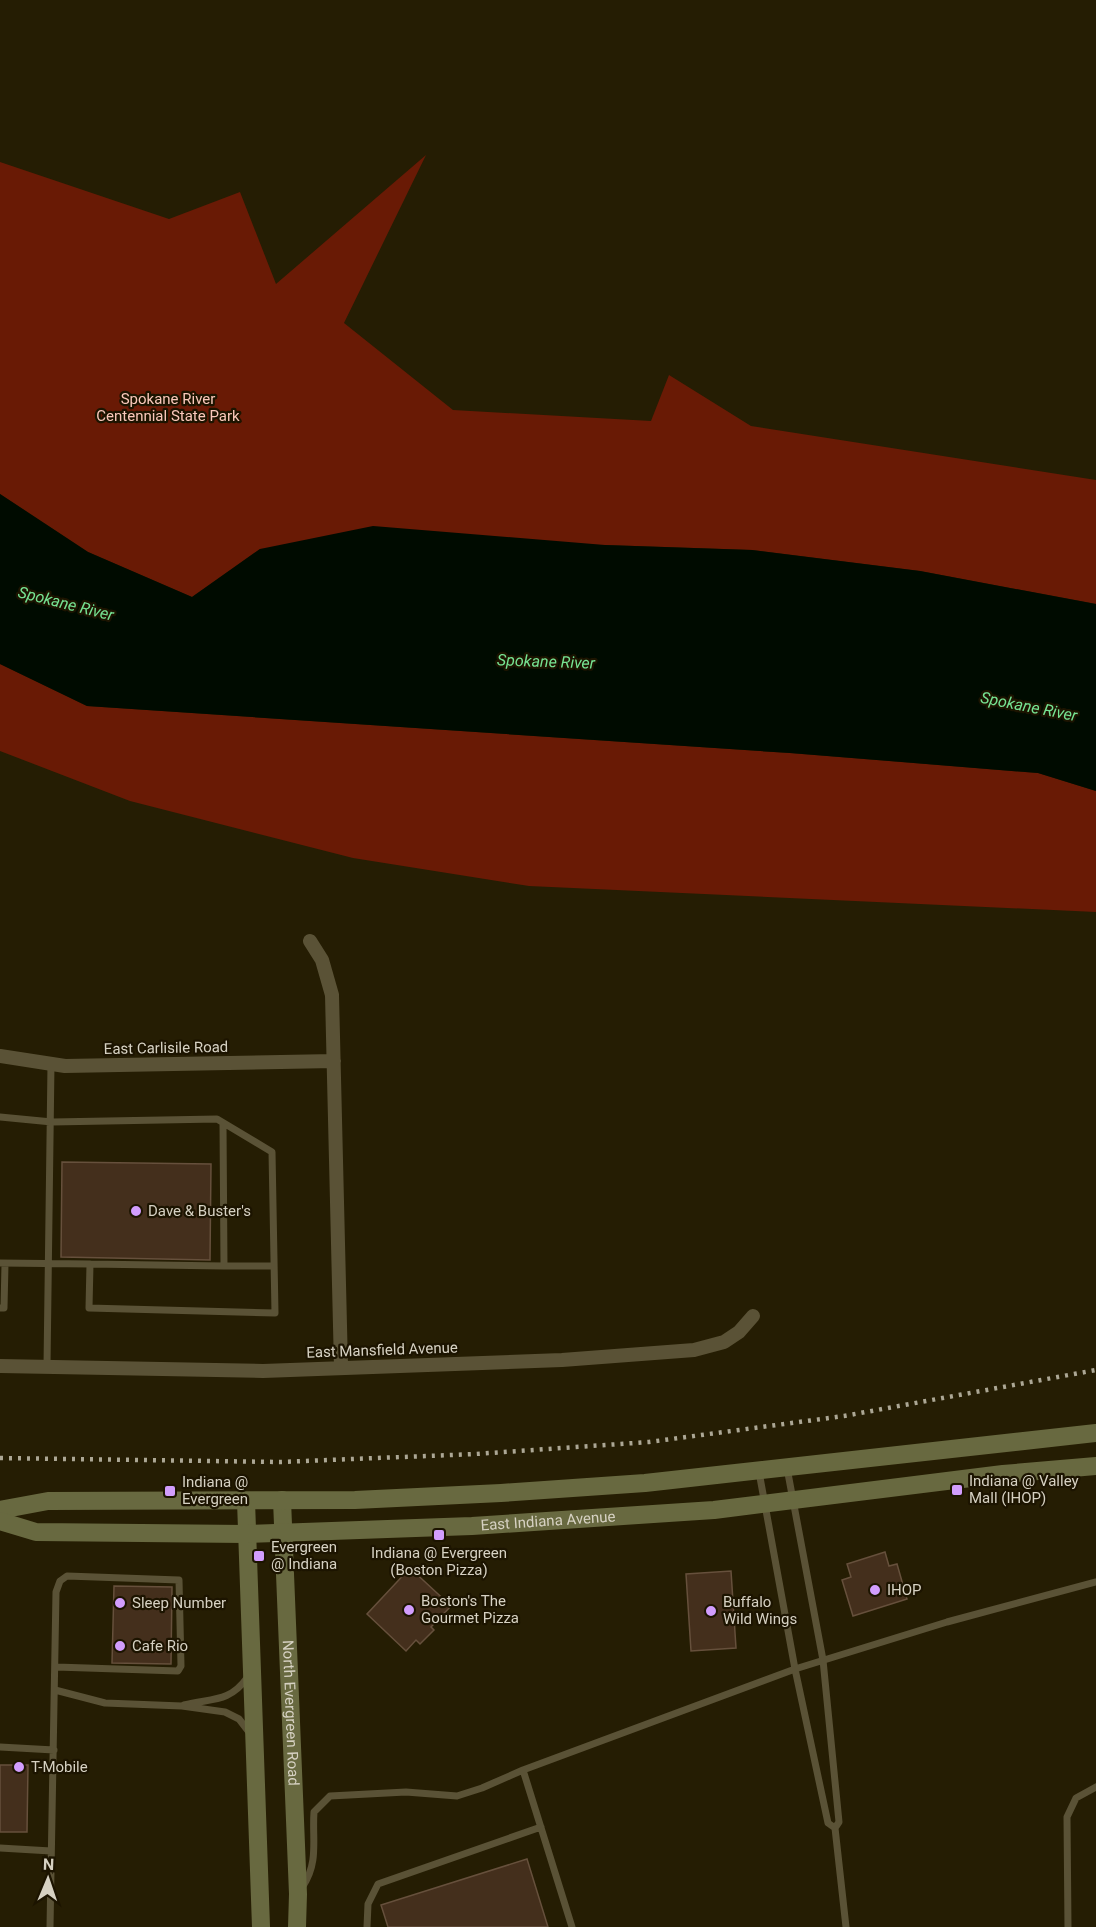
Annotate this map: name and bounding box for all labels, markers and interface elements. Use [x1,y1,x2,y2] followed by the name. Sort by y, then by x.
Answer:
[96,390,240,425] park label: Spokane River Centennial State Park
[16,582,116,625] water label: Spokane River
[497,650,596,673] water label: Spokane River
[979,688,1080,725] water label: Spokane River
[104,1038,228,1058] street label: East Carlisile Road
[148,1202,251,1220] place label: Dave & Buster's
[129,1204,143,1218] marker: Dave & Buster's
[306,1338,458,1362] street label: East Mansfield Avenue
[969,1472,1079,1507] place label: Indiana @ Valley Mall (IHOP)
[182,1473,248,1508] place label: Indiana @ Evergreen
[950,1483,964,1497] marker: Indiana @ Valley Mall (IHOP)
[163,1484,177,1498] marker: Indiana @ Evergreen
[480,1508,616,1534] street label: East Indiana Avenue
[432,1528,446,1542] marker: Indiana @ Evergreen (Boston Pizza)
[271,1538,337,1573] place label: Evergreen @ Indiana
[371,1544,507,1579] place label: Indiana @ Evergreen (Boston Pizza)
[252,1549,266,1563] marker: Evergreen @ Indiana
[887,1581,922,1599] place label: IHOP
[868,1583,882,1597] marker: IHOP
[421,1592,519,1627] place label: Boston's The Gourmet Pizza
[723,1593,797,1628] place label: Buffalo Wild Wings
[132,1594,226,1612] place label: Sleep Number
[113,1596,127,1610] marker: Sleep Number
[402,1603,416,1617] marker: Boston's The Gourmet Pizza
[704,1604,718,1618] marker: Buffalo Wild Wings
[132,1637,188,1655] place label: Cafe Rio
[113,1639,127,1653] marker: Cafe Rio
[279,1640,303,1786] street label: North Evergreen Road
[31,1758,88,1776] place label: T-Mobile
[12,1760,26,1774] marker: T-Mobile
[18,1849,78,1909] north arrow
[43,1855,54,1874] text: N

